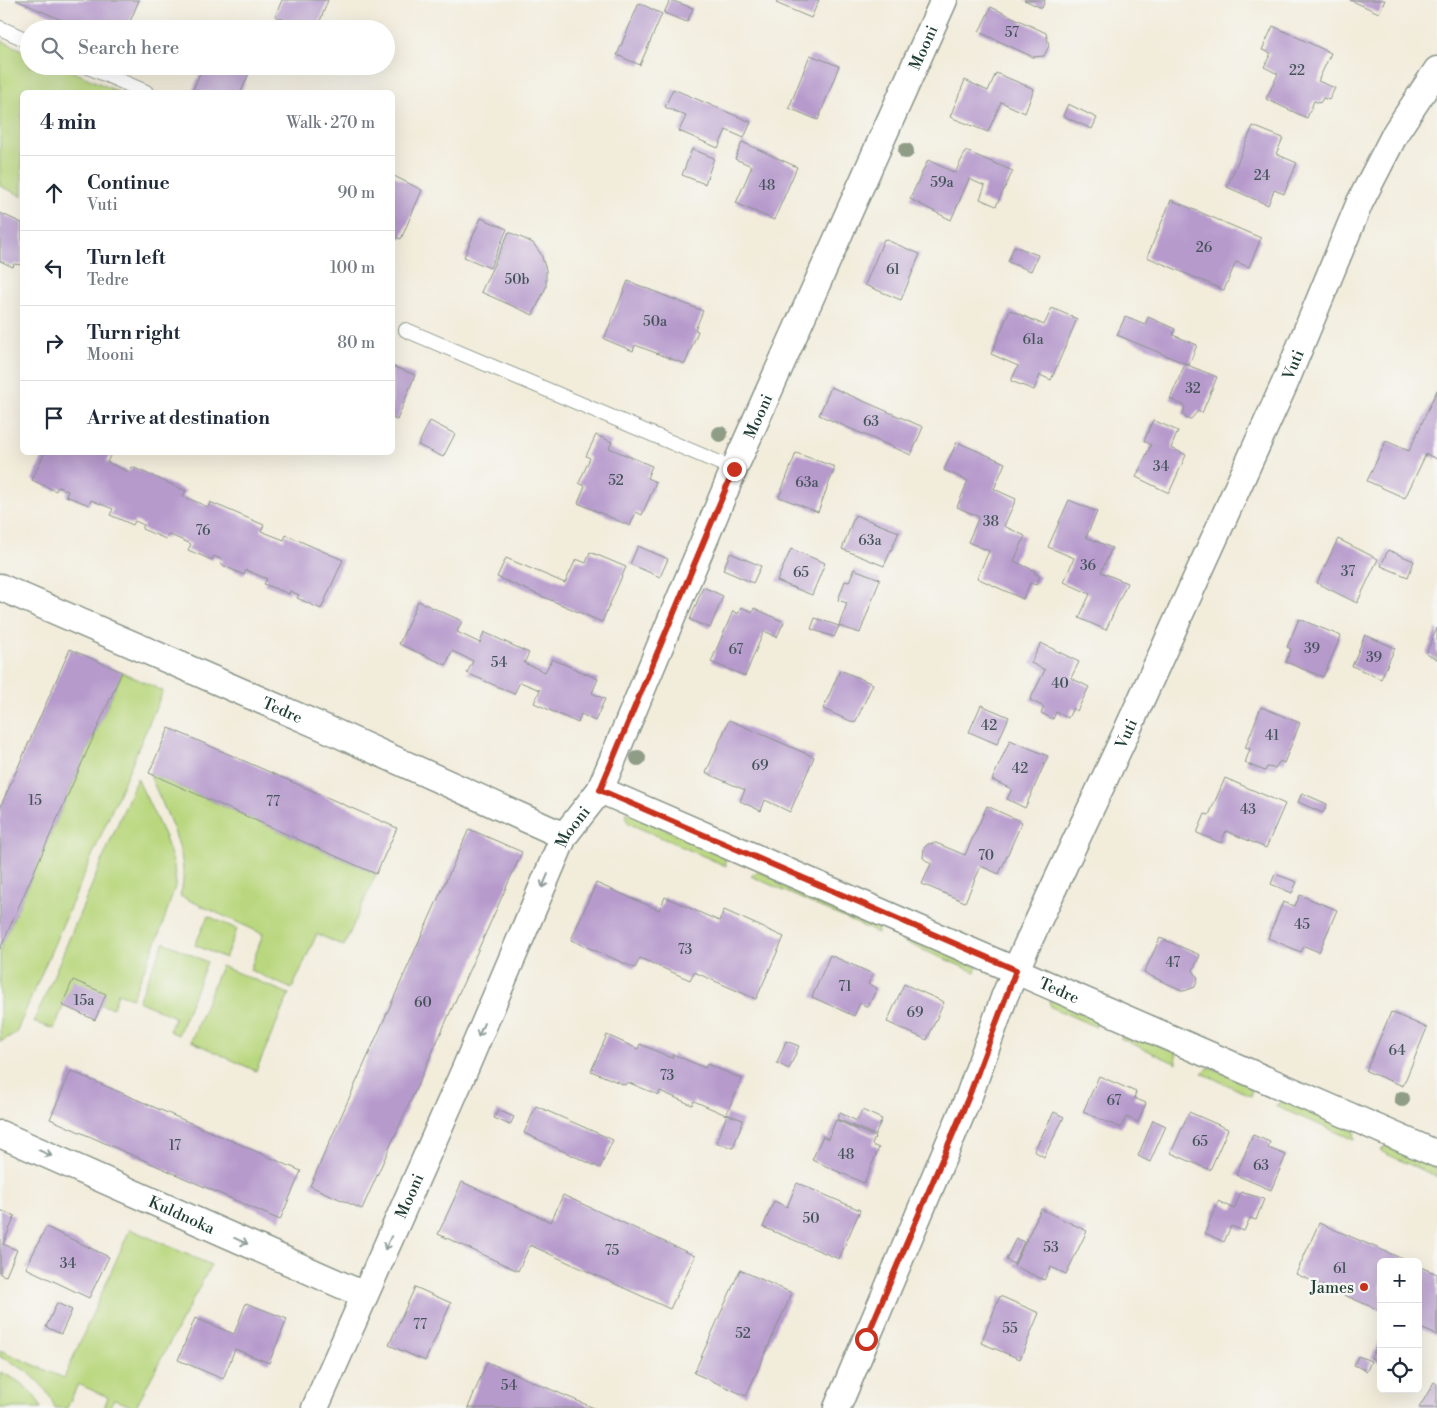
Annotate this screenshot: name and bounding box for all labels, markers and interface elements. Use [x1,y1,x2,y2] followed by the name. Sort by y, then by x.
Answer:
[20,20,395,75] search box
[905,22,942,73] street label: Mooni
[1005,24,1019,42] house number: 57
[38,34,66,62] icon: search
[78,36,179,60] text: Search here
[1289,62,1305,80] house number: 22
[40,110,96,136] text: 4 min
[286,113,375,133] text: Walk · 270 m
[1254,167,1270,185] house number: 24
[87,171,170,195] text: Continue
[930,174,955,192] house number: 59a
[759,177,775,195] house number: 48
[40,179,68,207] icon: ahead
[337,183,375,203] text: 90 m
[87,195,118,215] text: Vuti
[1196,239,1213,257] house number: 26
[87,246,166,270] text: Turn left
[40,254,68,282] icon: left
[330,258,375,278] text: 100 m
[886,261,900,279] house number: 61
[87,270,129,290] text: Tedre
[505,271,530,289] house number: 50b
[643,313,668,331] house number: 50a
[87,321,180,345] text: Turn right
[40,329,68,357] icon: right
[1022,331,1045,349] house number: 61a
[337,333,375,353] text: 80 m
[87,345,134,365] text: Mooni
[1278,347,1309,384] street label: Vuti
[1185,380,1201,398] house number: 32
[740,391,777,442] street label: Mooni
[40,404,68,432] icon: arrive
[87,406,270,430] text: Arrive at destination
[863,413,879,431] house number: 63
[723,458,746,481] route end
[1153,458,1169,476] house number: 34
[608,472,624,490] house number: 52
[795,474,820,492] house number: 63a
[983,513,999,531] house number: 38
[195,522,211,540] house number: 76
[858,532,883,550] house number: 63a
[1080,557,1097,575] house number: 36
[1341,563,1355,581] house number: 37
[793,564,809,582] house number: 65
[1304,640,1320,658] house number: 39
[729,641,743,659] house number: 67
[1366,649,1382,667] house number: 39
[491,654,507,672] house number: 54
[1051,675,1069,693] house number: 40
[259,693,305,728] street label: Tedre
[1111,716,1142,753] street label: Vuti
[981,717,997,735] house number: 42
[1265,727,1279,745] house number: 41
[752,757,768,775] house number: 69
[1012,760,1028,778] house number: 42
[28,792,42,810] house number: 15
[266,793,280,811] house number: 77
[1240,801,1256,819] house number: 43
[551,802,595,851] street label: Mooni
[978,847,994,865] house number: 70
[539,873,549,888] one-way arrow
[1294,916,1310,934] house number: 45
[678,941,693,959] house number: 73
[1166,954,1180,972] house number: 47
[1036,973,1082,1008] street label: Tedre
[838,978,852,996] house number: 71
[74,992,95,1010] house number: 15a
[414,994,432,1012] house number: 60
[907,1004,923,1022] house number: 69
[476,1023,485,1038] one-way arrow
[1388,1042,1406,1060] house number: 64
[660,1067,675,1085] house number: 73
[1107,1092,1121,1110] house number: 67
[1192,1133,1208,1151] house number: 65
[169,1137,181,1155] house number: 17
[838,1146,854,1164] house number: 48
[37,1149,52,1159] one-way arrow
[1253,1157,1269,1175] house number: 63
[391,1171,428,1222] street label: Mooni
[145,1192,219,1239] street label: Kuldnoka
[803,1210,820,1228] house number: 50
[383,1235,392,1250] one-way arrow
[233,1236,248,1246] one-way arrow
[1043,1239,1059,1257] house number: 53
[605,1242,620,1260] house number: 75
[60,1255,76,1273] house number: 34
[1377,1258,1422,1393] map controls
[1377,1258,1422,1303] button: +
[1333,1260,1347,1278] house number: 61
[1309,1278,1354,1298] place label: James
[1358,1281,1370,1293] marker: James
[1377,1303,1422,1348] button: −
[413,1316,427,1334] house number: 77
[1002,1320,1018,1338] house number: 55
[735,1325,751,1343] house number: 52
[855,1328,878,1351] route start
[1377,1348,1422,1393] button: locate
[501,1377,517,1395] house number: 54

